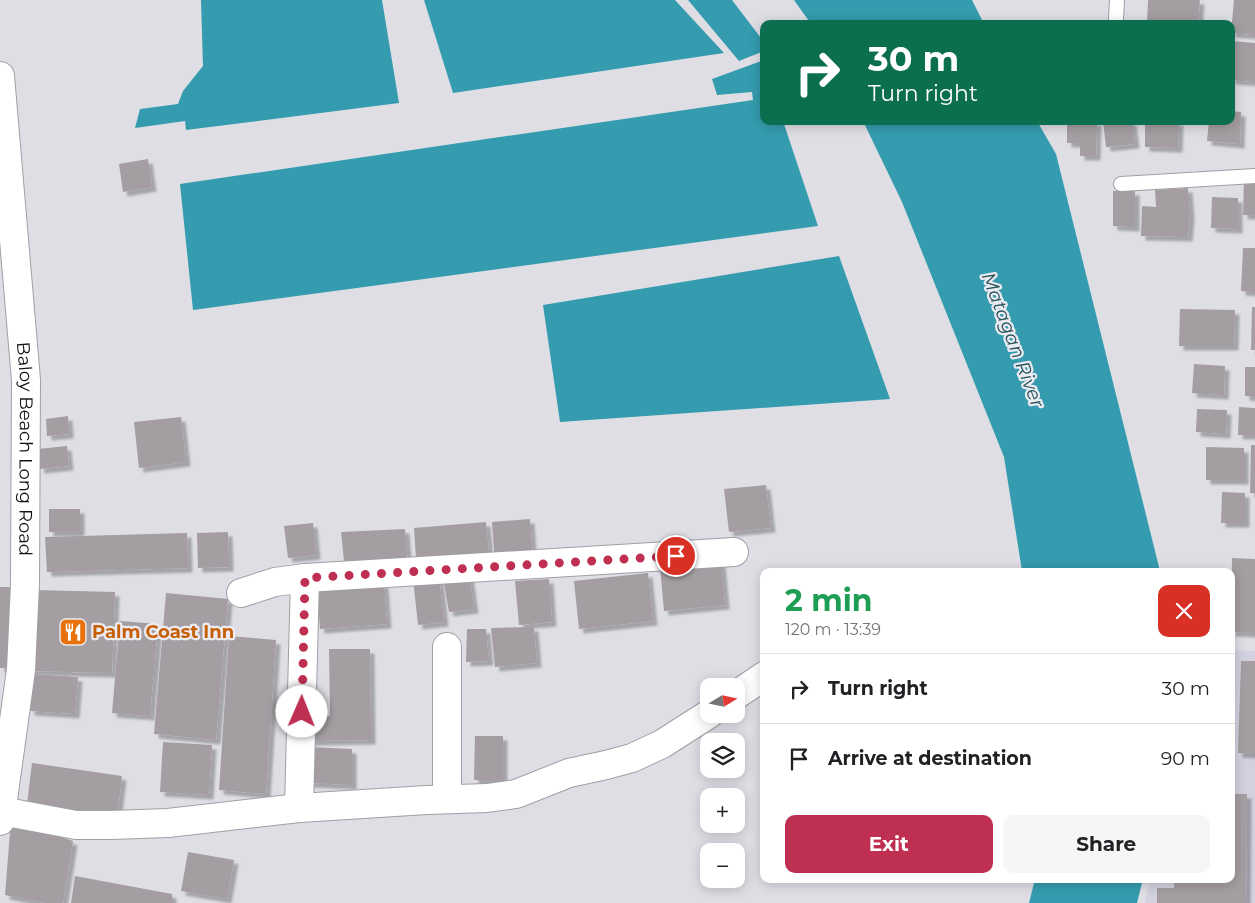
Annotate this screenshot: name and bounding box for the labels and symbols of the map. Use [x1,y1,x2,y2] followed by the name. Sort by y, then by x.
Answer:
[977,269,1049,411] water label: Matagan River
[12,341,37,556] street label: Baloy Beach Long Road
[655,535,697,577] pin
[58,617,88,647] restaurant icon: Palm Coast Inn
[92,621,234,643] place label: Palm Coast Inn
[700,678,745,722] north arrow
[275,685,327,737] position arrow

